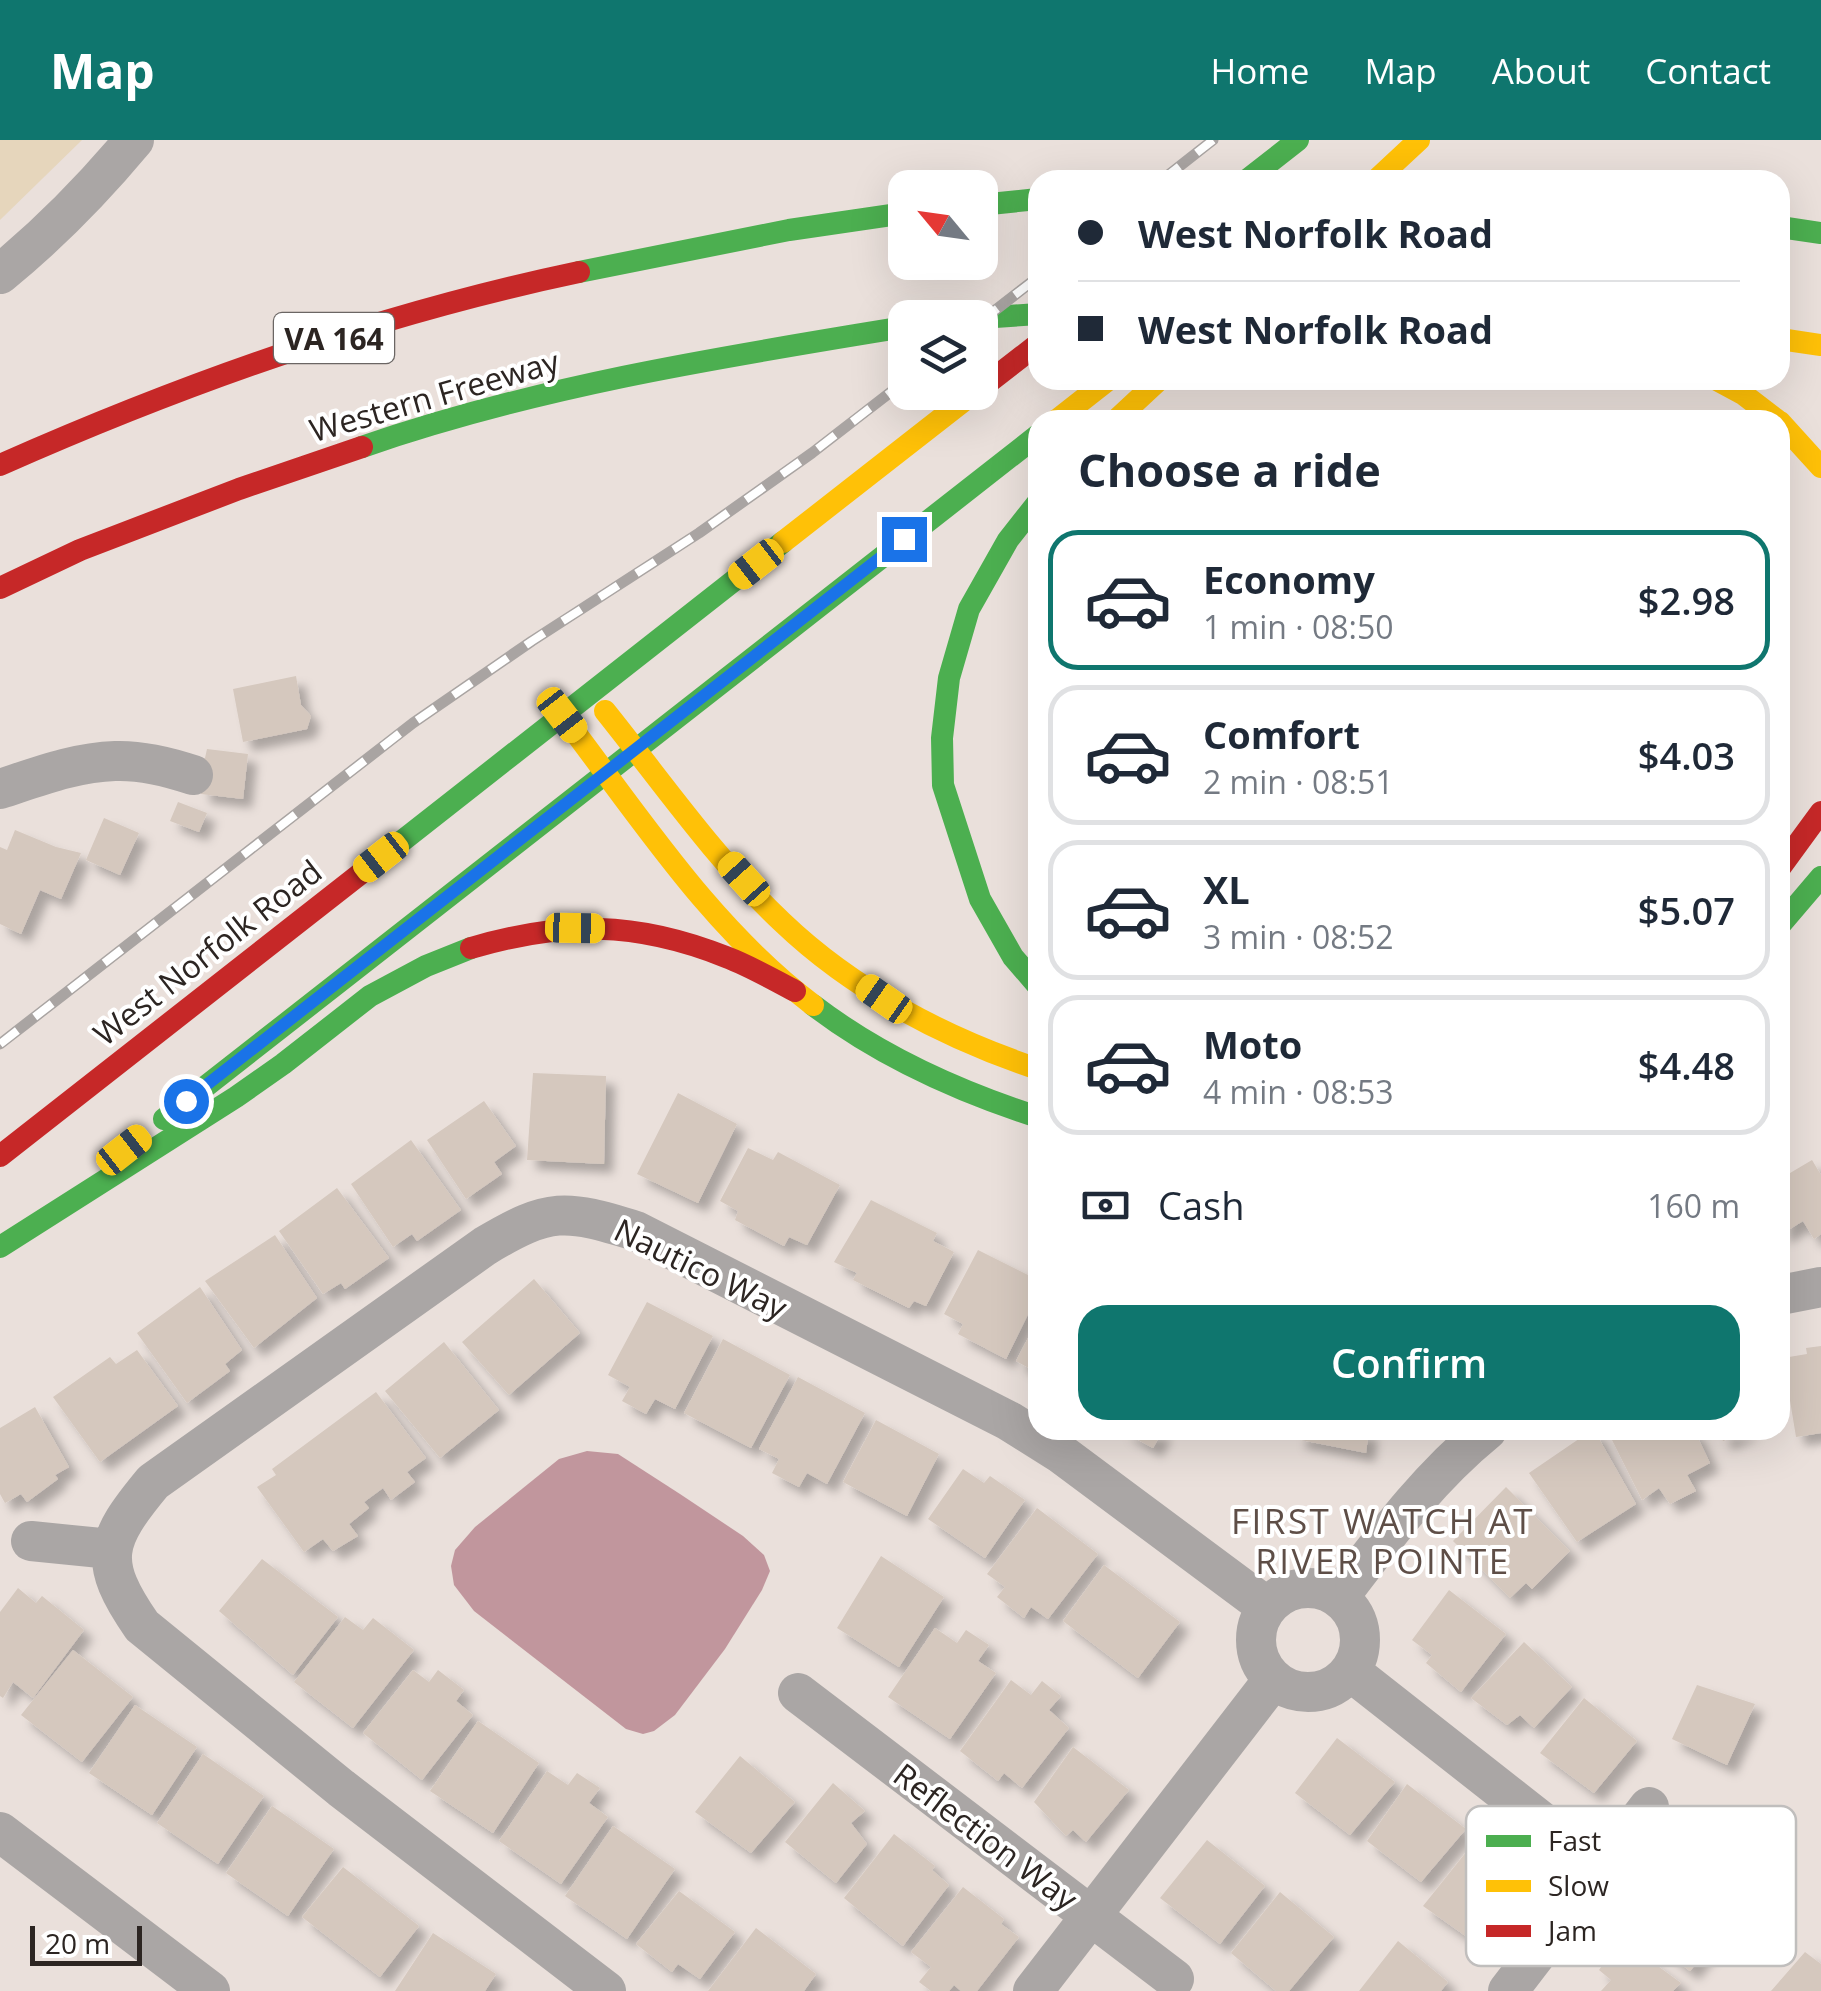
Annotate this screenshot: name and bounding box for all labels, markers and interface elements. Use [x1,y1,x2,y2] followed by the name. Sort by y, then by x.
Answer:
[50,38,155,103] text: Map
[1210,47,1309,94] text: Home
[1364,47,1437,94] text: Map
[1492,47,1590,94] text: About
[1645,47,1771,94] text: Contact
[888,170,998,280] north arrow
[888,170,998,410] map controls
[1138,207,1493,259] text: West Norfolk Road
[888,300,998,410] button: layers
[1138,303,1493,355] text: West Norfolk Road
[274,313,394,363] road number: VA 164
[304,339,565,451] street label: Western Freeway
[1078,439,1381,500] text: Choose a ride
[882,517,927,562] route end
[723,534,789,594] car
[1203,553,1375,605] text: Economy
[1083,555,1173,645] icon: car
[1638,574,1735,626] text: $2.98
[1203,605,1394,648] text: 1 min · 08:50
[532,682,592,748] car
[1203,708,1360,760] text: Comfort
[1083,710,1173,800] icon: car
[1638,729,1735,781] text: $4.03
[1203,760,1394,803] text: 2 min · 08:51
[348,827,414,887] car
[713,847,775,911] car
[84,849,330,1055] street label: West Norfolk Road
[1203,863,1250,915] text: XL
[1083,865,1173,955] icon: car
[1638,884,1735,936] text: $5.07
[545,912,605,944] car
[1203,915,1394,958] text: 3 min · 08:52
[851,970,917,1028] car
[1203,1018,1302,1070] text: Moto
[1083,1020,1173,1110] icon: car
[1638,1039,1735,1091] text: $4.48
[1203,1070,1394,1113] text: 4 min · 08:53
[164,1079,209,1124] route start
[91,1120,157,1180] car
[1078,1178,1133,1233] icon: cash
[1158,1179,1244,1231] text: Cash
[1647,1184,1740,1227] text: 160 m
[607,1208,795,1329] street label: Nautico Way
[1078,1305,1740,1420] button: Confirm
[1231,1497,1535,1584] district label: FIRST WATCH AT RIVER POINTE
[885,1753,1088,1920] street label: Reflection Way
[1466,1806,1796,1966] legend
[1548,1821,1601,1859] text: Fast
[1548,1866,1609,1904] text: Slow
[1545,1911,1597,1949] text: Jam
[30,1921,142,1966] scale bar
[45,1924,110,1962] text: 20 m

